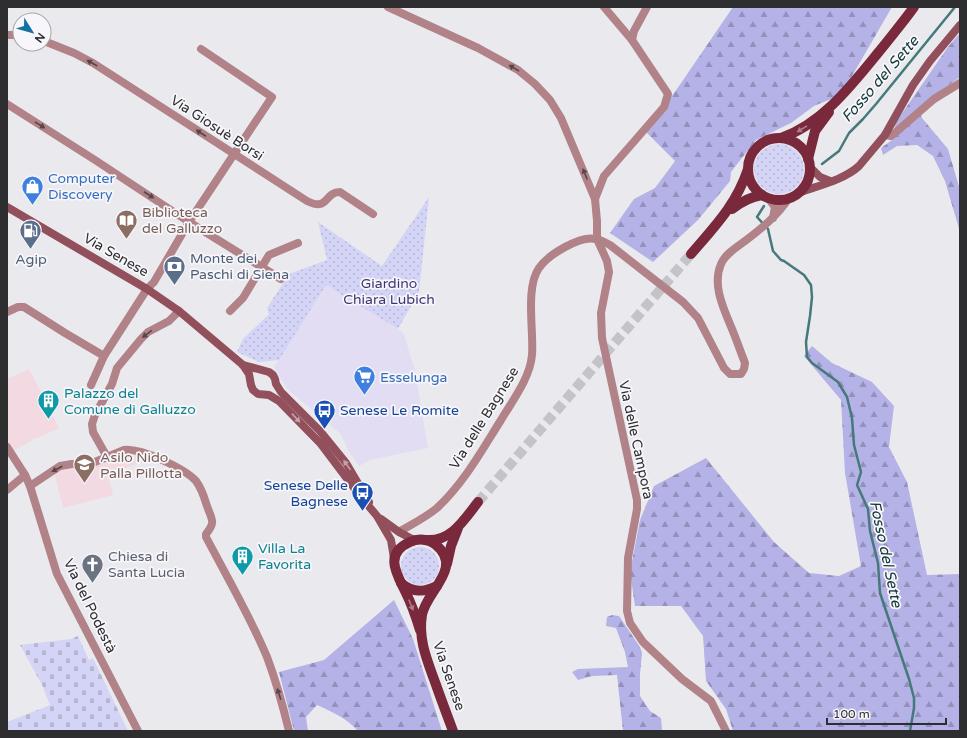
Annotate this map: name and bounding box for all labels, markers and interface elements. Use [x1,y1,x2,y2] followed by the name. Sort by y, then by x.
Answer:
[12,12,52,52] north arrow
[32,30,47,45] text: N
[838,31,923,126] water label: Fosso del Sette
[86,59,98,66] one-way arrow
[508,65,520,72] one-way arrow
[167,92,267,164] street label: Via Giosuè Borsi
[35,121,45,129] one-way arrow
[796,125,808,132] one-way arrow
[196,129,206,137] one-way arrow
[581,167,587,179] one-way arrow
[48,170,115,203] place label: Computer Discovery
[20,173,46,206] shop icon: Computer Discovery
[143,192,155,199] one-way arrow
[142,204,222,237] place label: Biblioteca del Galluzzo
[113,207,139,240] library icon: Biblioteca del Galluzzo
[18,218,44,251] fuel station icon: Agip
[80,230,152,280] street label: Via Senese
[190,250,289,283] place label: Monte dei Paschi di Siena
[15,251,47,268] place label: Agip
[162,253,188,286] bank icon: Monte dei Paschi di Siena
[343,275,435,308] park label: Giardino Chiara Lubich
[142,329,153,338] one-way arrow
[352,364,378,397] supermarket icon: Esselunga
[446,364,522,472] street label: Via delle Bagnese
[380,369,447,386] place label: Esselunga
[615,379,657,501] street label: Via delle Campora
[64,385,196,418] place label: Palazzo del Comune di Galluzzo
[35,388,61,421] building icon: Palazzo del Comune di Galluzzo
[311,397,337,430] bus stop icon: Senese Le Romite
[340,402,459,419] place label: Senese Le Romite
[291,413,301,423] one-way arrow
[100,449,182,482] place label: Asilo Nido Palla Pillotta
[71,452,97,485] school or university icon: Asilo Nido Palla Pillotta
[343,460,351,470] one-way arrow
[51,466,62,472] one-way arrow
[264,477,348,510] place label: Senese Delle Bagnese
[350,480,376,513] bus stop icon: Senese Delle Bagnese
[866,499,906,610] water label: Fosso del Sette
[258,540,311,573] place label: Villa La Favorita
[230,543,256,576] building icon: Villa La Favorita
[108,548,185,581] place label: Chiesa di Santa Lucia
[80,551,106,584] church icon: Chiesa di Santa Lucia
[60,556,120,656] street label: Via del Podestà
[408,599,414,610] one-way arrow
[429,639,469,713] street label: Via Senese
[276,688,282,700] one-way arrow
[827,700,946,726] scale bar
[833,707,870,721] text: 100 m

